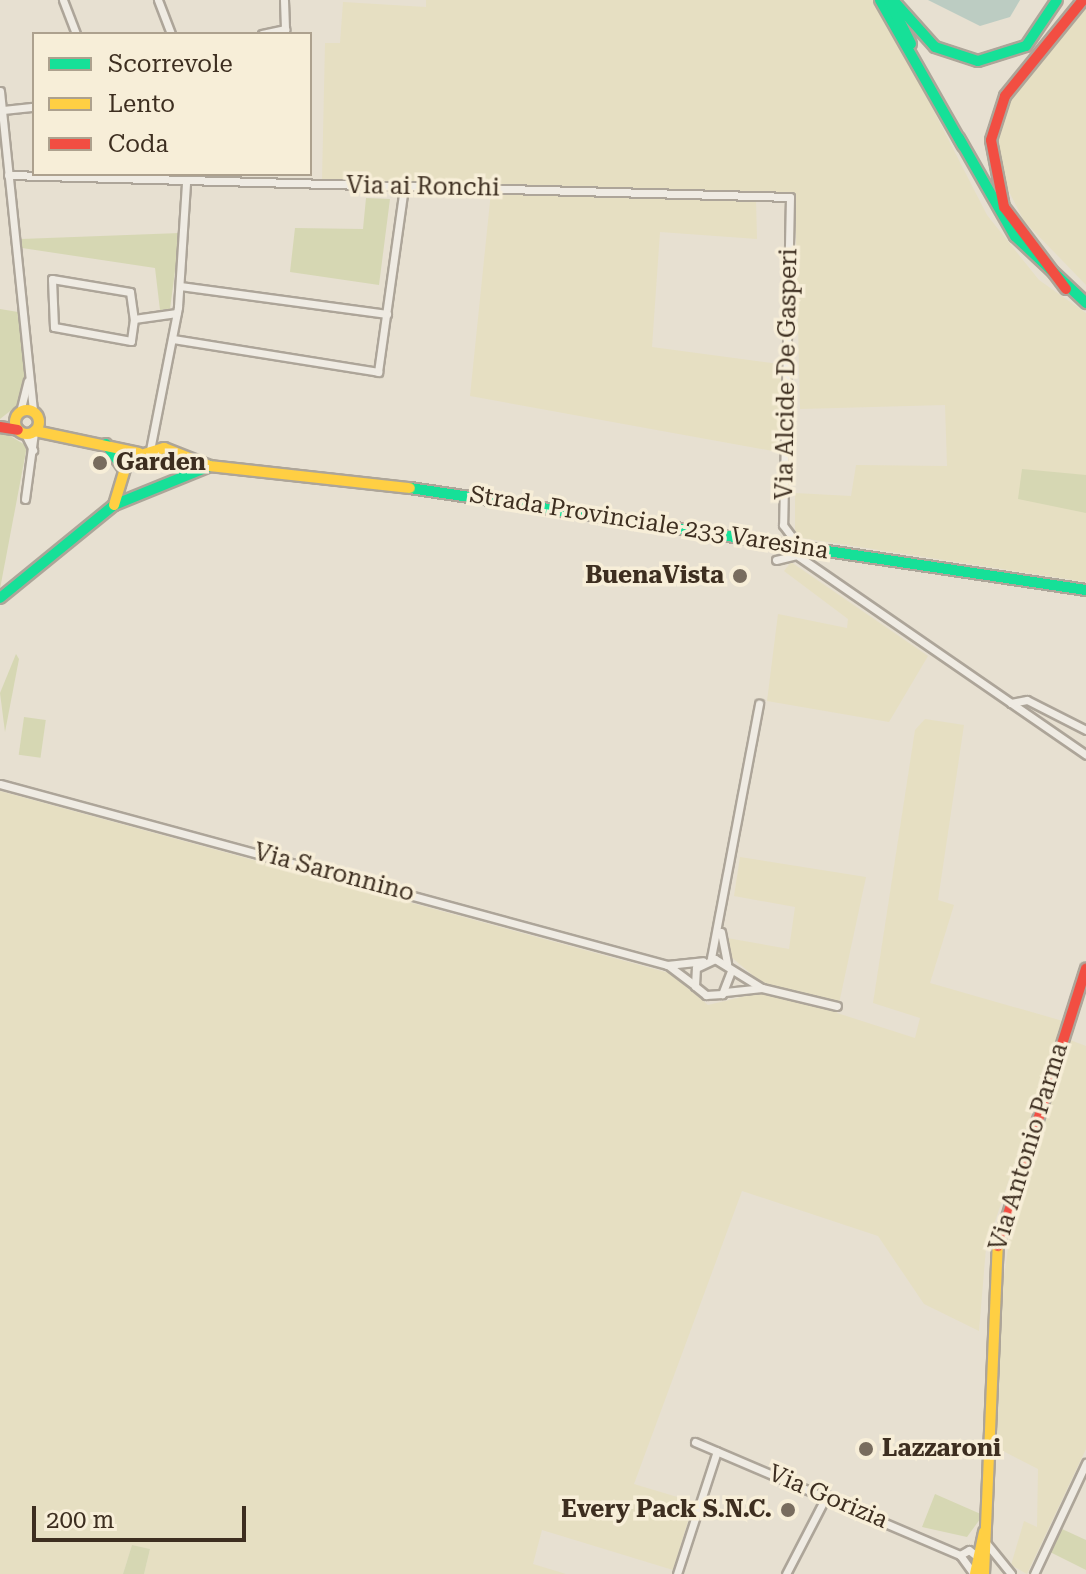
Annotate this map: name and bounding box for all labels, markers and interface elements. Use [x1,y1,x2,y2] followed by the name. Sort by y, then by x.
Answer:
[32,32,312,176] legend
[108,50,233,78] text: Scorrevole
[108,90,175,118] text: Lento
[108,130,168,158] text: Coda
[346,171,500,203] street label: Via ai Ronchi
[770,248,804,500] street label: Via Alcide De Gasperi
[116,449,206,477] place label: Garden
[91,454,109,472] marker: Garden
[468,480,830,566] street label: Strada Provinciale 233 Varesina
[585,562,724,590] place label: BuenaVista
[731,567,749,585] marker: BuenaVista
[251,838,417,908] street label: Via Saronnino
[984,1040,1074,1254] street label: Via Antonio Parma
[882,1435,1001,1463] place label: Lazzaroni
[857,1440,875,1458] marker: Lazzaroni
[764,1459,892,1535] street label: Via Gorizia
[36,1490,250,1540] scale bar
[561,1496,772,1524] place label: Every Pack S.N.C.
[779,1501,797,1519] marker: Every Pack S.N.C.
[46,1506,114,1534] text: 200 m

